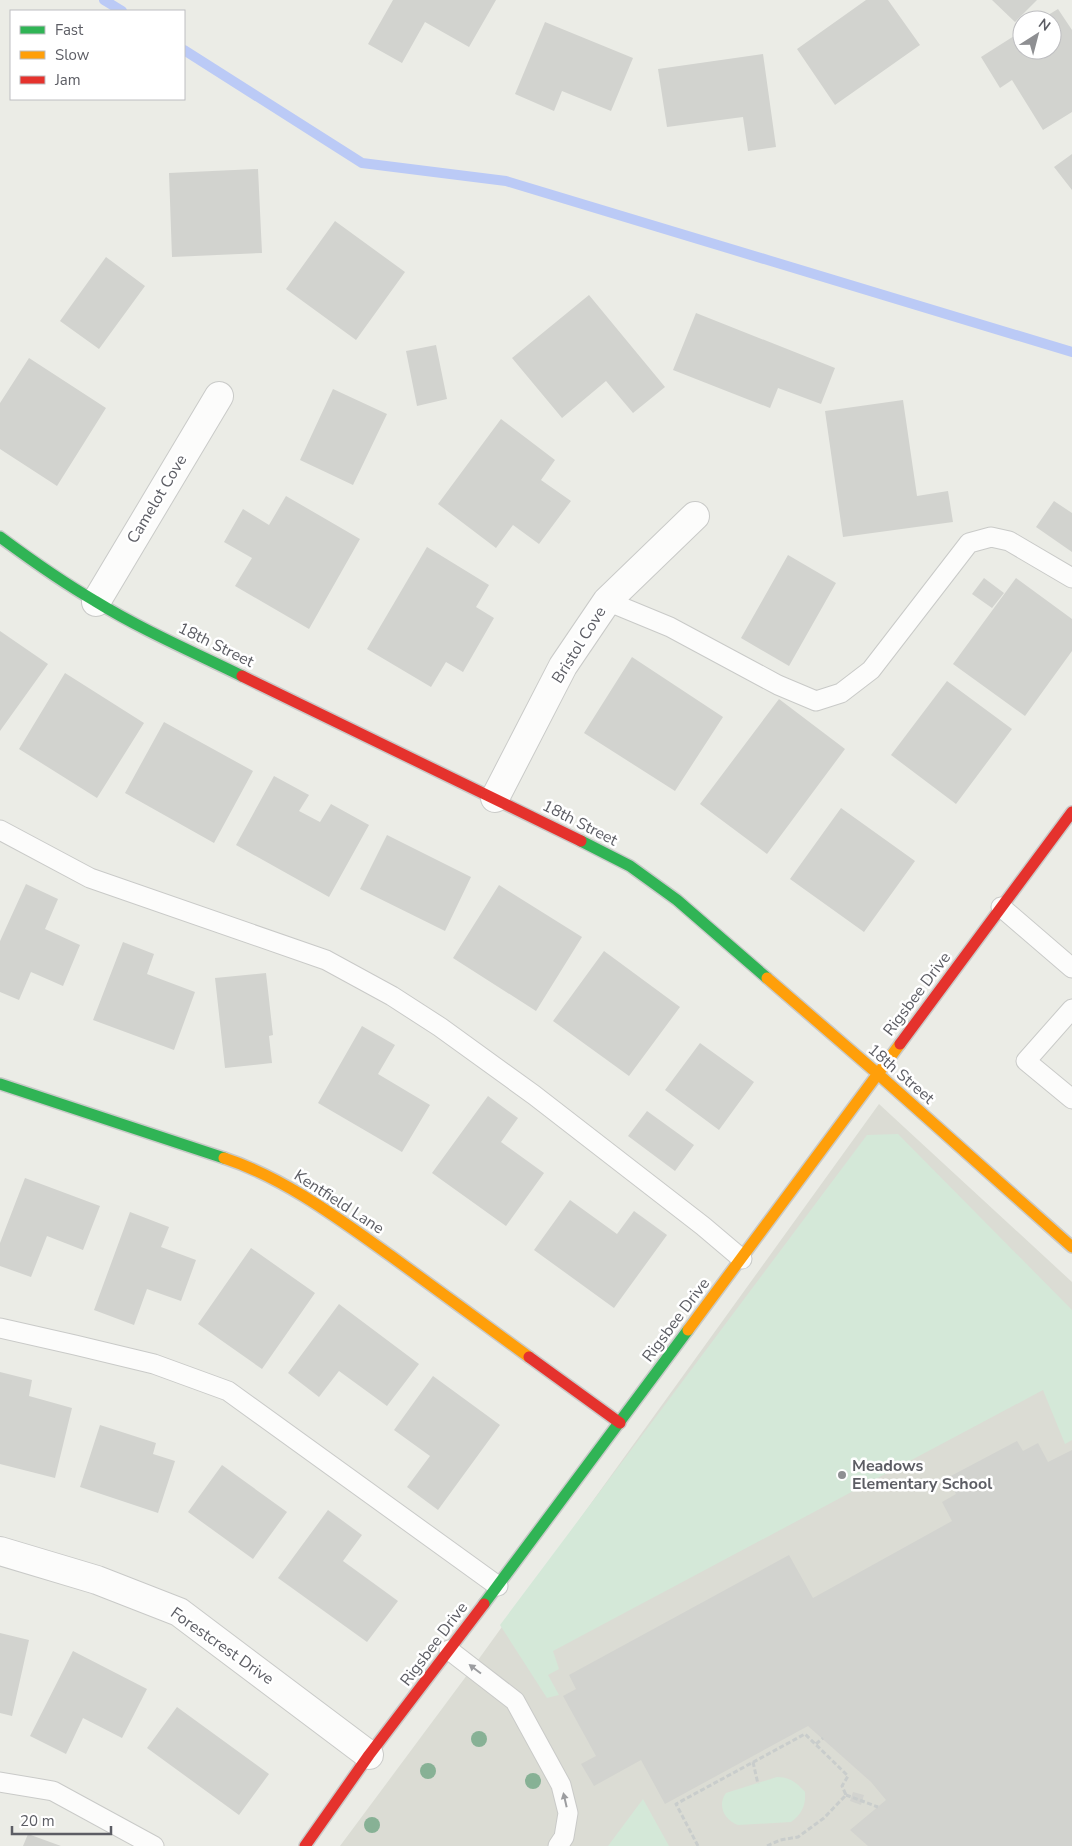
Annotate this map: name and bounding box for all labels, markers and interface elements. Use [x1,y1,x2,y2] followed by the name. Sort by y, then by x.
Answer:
[10,10,185,100] legend
[1012,10,1062,60] north arrow
[1035,14,1054,36] text: N
[55,20,84,40] text: Fast
[55,45,90,65] text: Slow
[54,70,81,90] text: Jam
[122,450,192,548] street label: Camelot Cove
[547,602,611,688] street label: Bristol Cove
[174,617,258,673] street label: 18th Street
[539,795,622,852] street label: 18th Street
[878,947,956,1041] street label: Rigsbee Drive
[863,1039,939,1109] street label: 18th Street
[290,1165,388,1239] street label: Kentfield Lane
[637,1273,715,1367] street label: Rigsbee Drive
[852,1455,992,1495] place label: Meadows Elementary School
[836,1469,848,1481] marker: Meadows Elementary School
[395,1597,473,1691] street label: Rigsbee Drive
[166,1602,278,1690] street label: Forestcrest Drive
[468,1664,482,1674] one-way arrow
[561,1792,569,1807] one-way arrow
[12,1804,111,1836] scale bar
[20,1811,55,1831] text: 20 m

